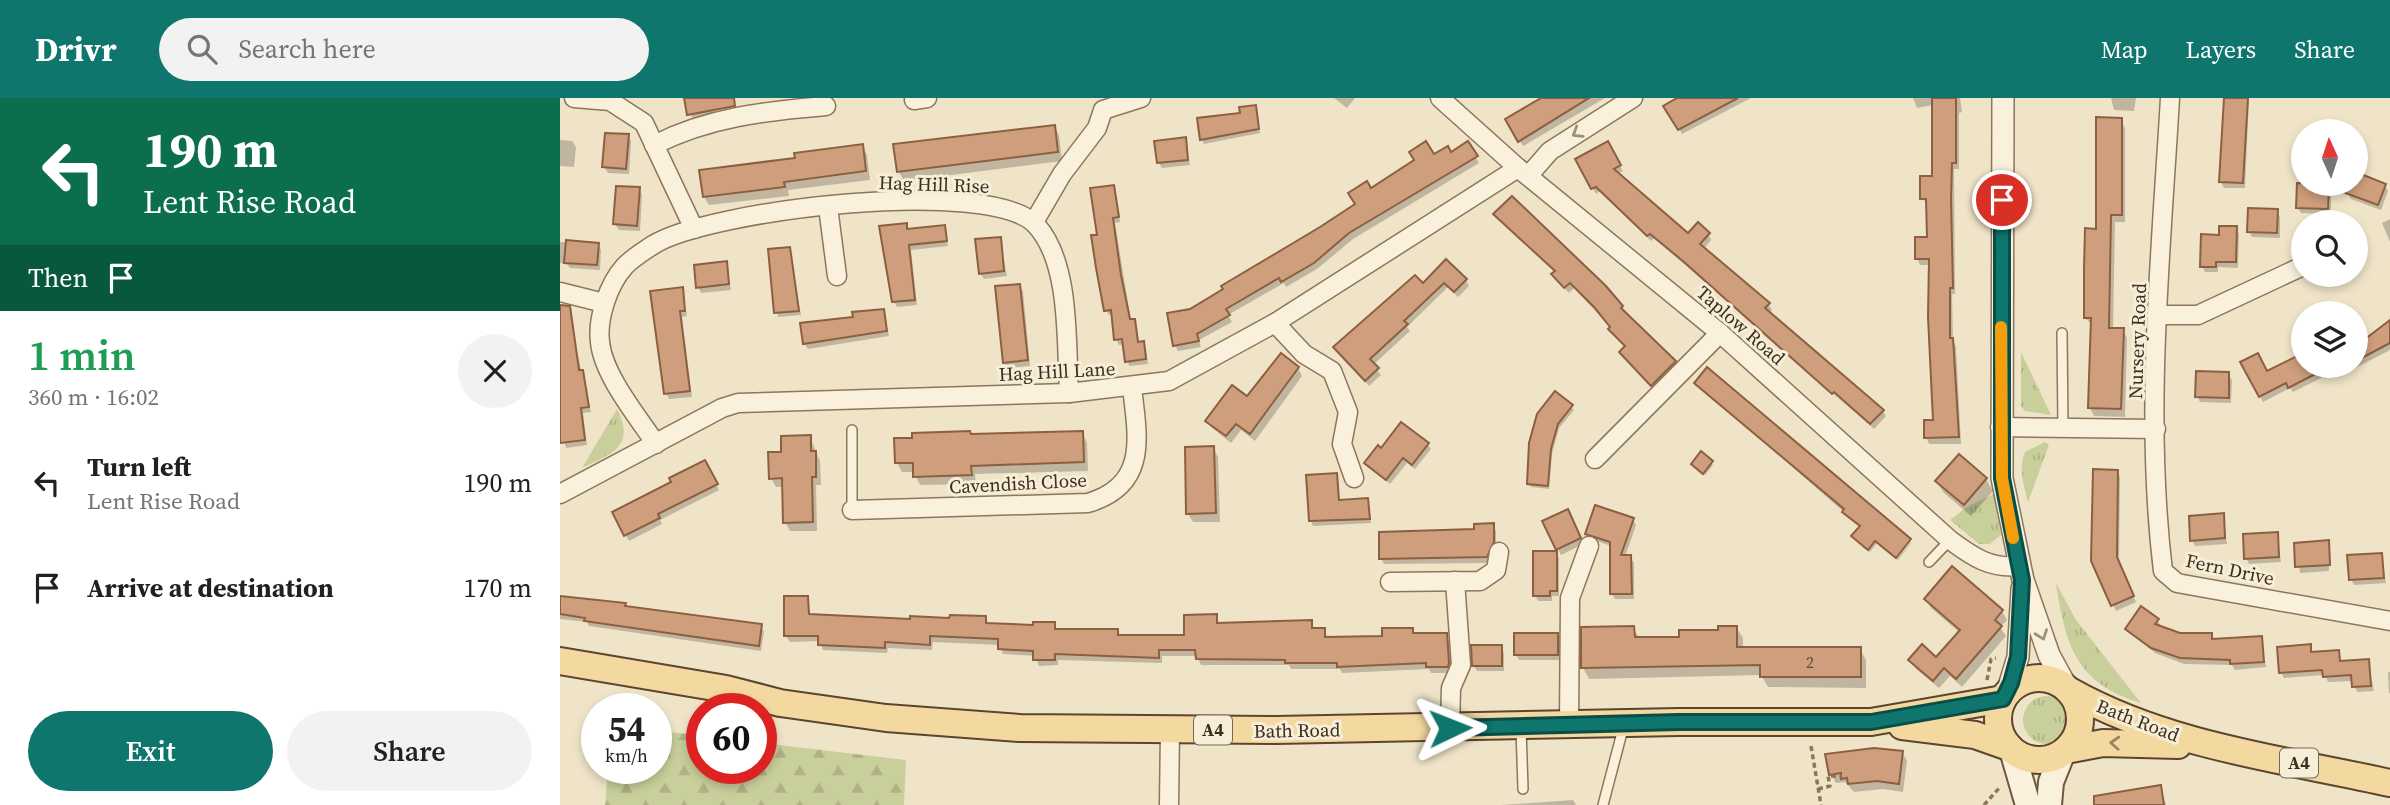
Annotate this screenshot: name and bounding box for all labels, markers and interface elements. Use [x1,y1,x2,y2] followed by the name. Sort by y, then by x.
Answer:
[159,18,649,81] search box
[35,27,117,72] text: Drivr
[183,30,221,68] icon: search
[239,31,376,67] text: Search here
[2101,33,2148,66] text: Map
[2186,33,2256,66] text: Layers
[2294,33,2355,66] text: Share
[143,116,278,183] text: 190 m
[2291,119,2368,196] north arrow
[2291,119,2368,378] map controls
[1572,125,1585,138] one-way arrow
[28,126,119,217] icon: left
[878,169,990,199] street label: Hag Hill Rise
[1972,170,2032,230] pin
[143,180,356,224] text: Lent Rise Road
[1983,181,2021,219] icon: arrive
[2291,210,2368,287] button: search
[102,259,140,297] icon: arrive
[28,260,88,296] text: Then
[1691,279,1791,371] street label: Taplow Road
[2122,282,2152,399] street label: Nursery Road
[2291,301,2368,378] button: layers
[28,326,136,384] text: 1 min
[458,334,532,408] button: close
[998,355,1116,387] street label: Hag Hill Lane
[28,381,159,413] text: 360 m · 16:02
[87,449,191,485] text: Turn left
[28,464,66,502] icon: left
[464,465,532,501] text: 190 m
[948,466,1088,500] street label: Cavendish Close
[87,485,240,517] text: Lent Rise Road
[2183,547,2277,591] street label: Fern Drive
[28,569,66,607] icon: arrive
[87,570,334,606] text: Arrive at destination
[464,570,532,606] text: 170 m
[2034,629,2048,641] one-way arrow
[1806,651,1814,673] house number: 2
[1413,691,1487,765] position arrow
[2093,692,2183,748] street label: Bath Road
[686,693,777,784] speed limit sign: 60
[608,705,645,753] text: 54
[28,711,273,791] button: Exit
[287,711,532,791] button: Share
[1194,716,1232,744] road number: A4
[1253,716,1341,744] street label: Bath Road
[2110,736,2121,751] one-way arrow
[605,743,648,768] text: km/h
[2280,748,2318,778] road number: A4

